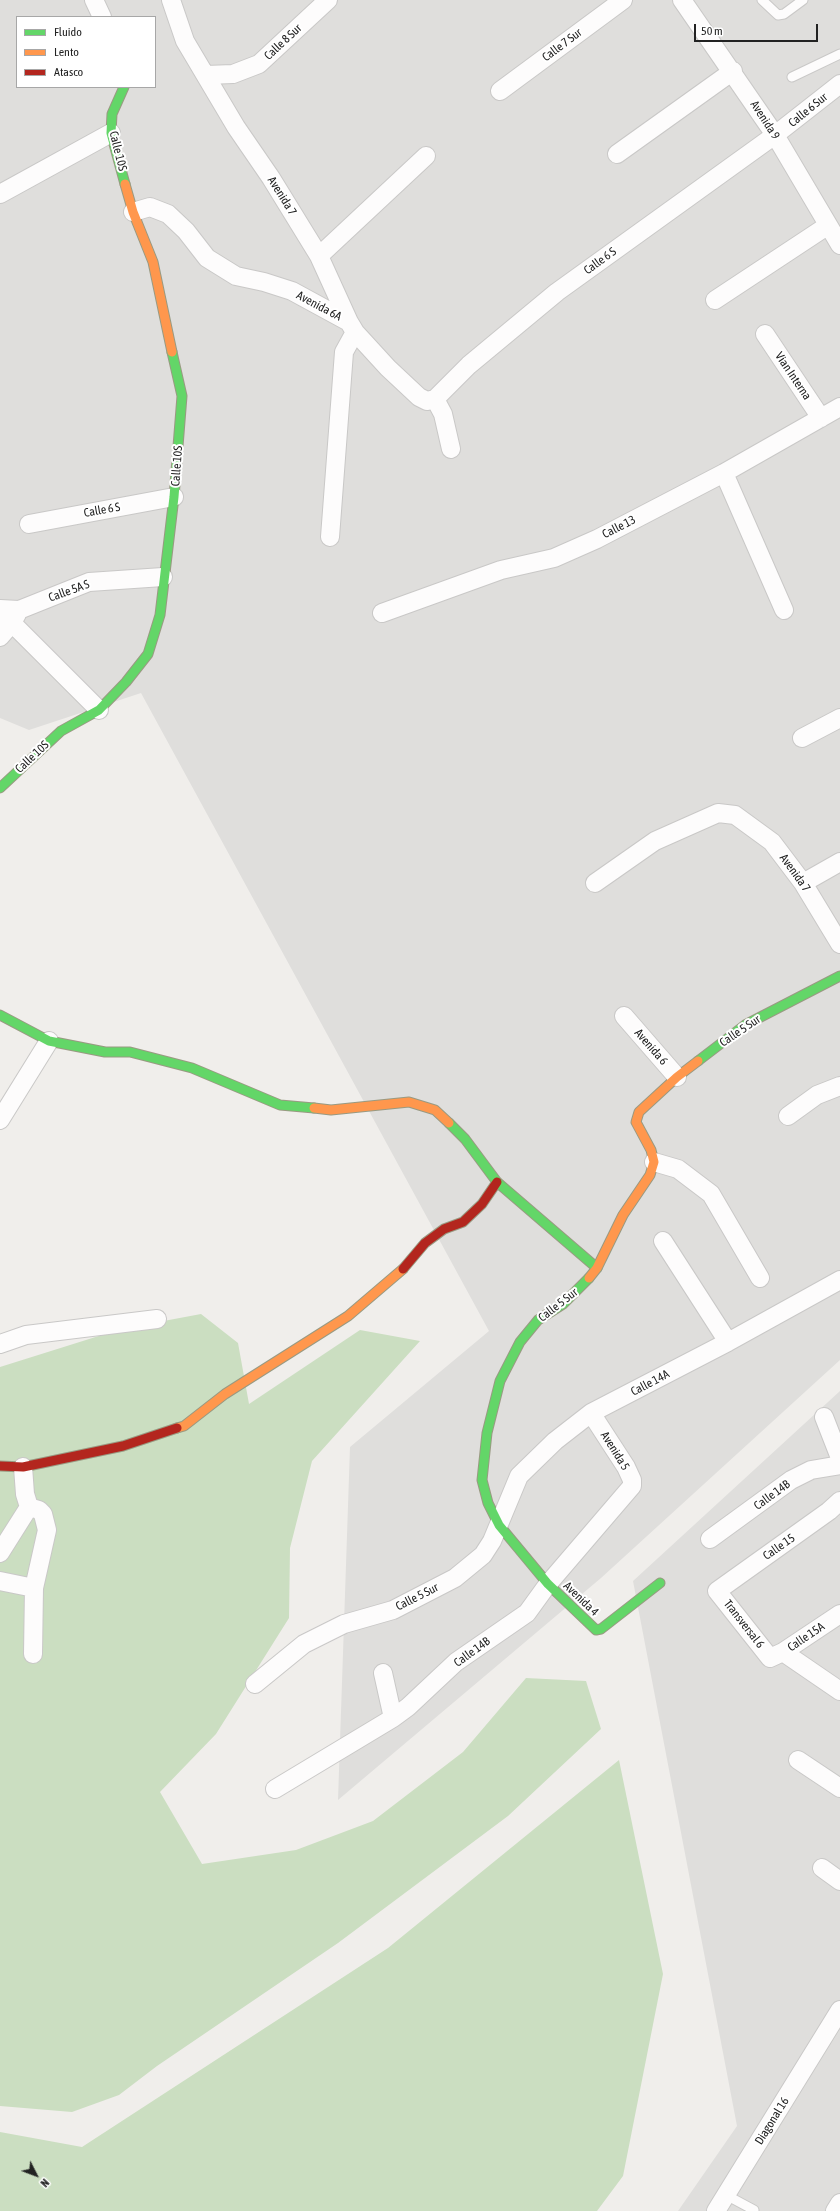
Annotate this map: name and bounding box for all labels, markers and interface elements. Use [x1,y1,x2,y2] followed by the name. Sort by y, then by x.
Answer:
[16,16,156,88] legend
[696,16,820,42] scale bar
[261,21,305,63] street label: Calle 8 Sur
[701,24,723,38] text: 50 m
[54,25,82,39] text: Fluido
[539,25,585,65] street label: Calle 7 Sur
[54,45,79,59] text: Lento
[54,65,83,79] text: Atasco
[786,90,830,130] street label: Calle 6 Sur
[747,98,783,142] street label: Avenida 9
[106,130,130,172] street label: Calle 10S
[264,174,300,218] street label: Avenida 7
[581,244,619,278] street label: Calle 6 S
[294,288,344,324] street label: Avenida 6A
[772,349,814,403] street label: Vian Interna
[168,445,186,487] street label: Calle 10S
[83,500,121,520] street label: Calle 6 S
[600,513,638,541] street label: Calle 13
[47,577,91,605] street label: Calle 5A S
[12,738,52,776] street label: Calle 10S
[776,851,814,895] street label: Avenida 7
[717,1012,763,1050] street label: Calle 5 Sur
[631,1026,671,1068] street label: Avenida 6
[535,1285,581,1325] street label: Calle 5 Sur
[628,1367,672,1399] street label: Calle 14A
[597,1429,633,1473] street label: Avenida 5
[751,1477,793,1513] street label: Calle 14B
[760,1531,798,1563] street label: Calle 15
[560,1579,602,1619] street label: Avenida 4
[393,1580,441,1614] street label: Calle 5 Sur
[721,1597,767,1651] street label: Transversal 6
[785,1619,827,1655] street label: Calle 15A
[451,1634,493,1670] street label: Calle 14B
[752,2095,792,2147] street label: Diagonal 16
[16,2155,56,2195] north arrow
[38,2177,52,2189] text: N

